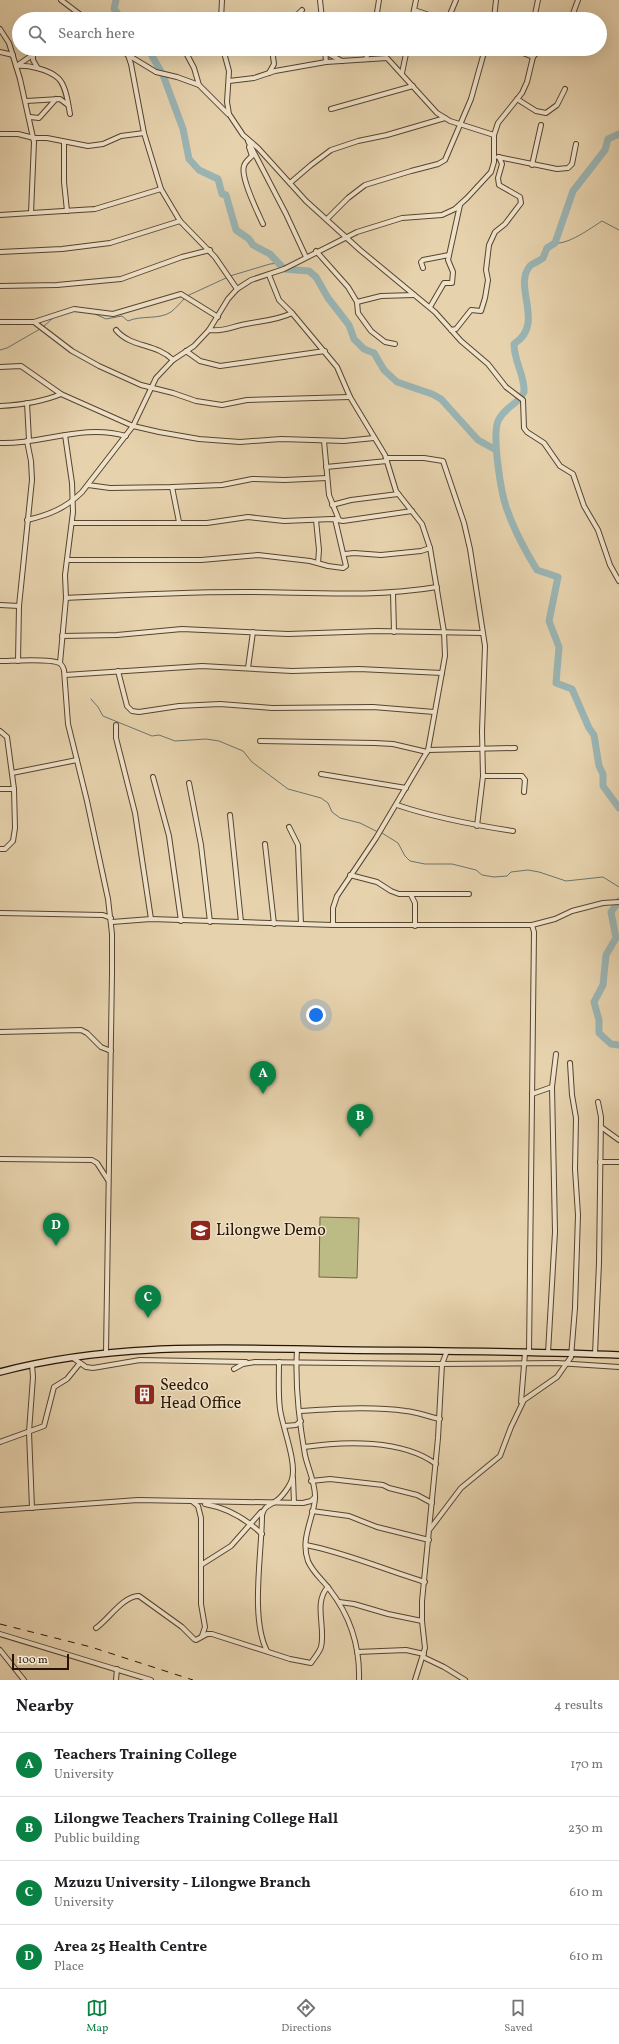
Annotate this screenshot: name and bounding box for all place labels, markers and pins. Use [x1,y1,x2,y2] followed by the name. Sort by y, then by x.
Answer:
[250,1061,276,1094] pin: A
[347,1104,373,1137] pin: B
[43,1213,69,1246] pin: D
[188,1218,214,1244] school or university icon: Lilongwe Demo
[216,1220,326,1242] place label: Lilongwe Demo
[135,1285,161,1318] pin: C
[160,1375,241,1415] place label: Seedco Head Office
[131,1382,157,1408] building icon: Seedco Head Office

